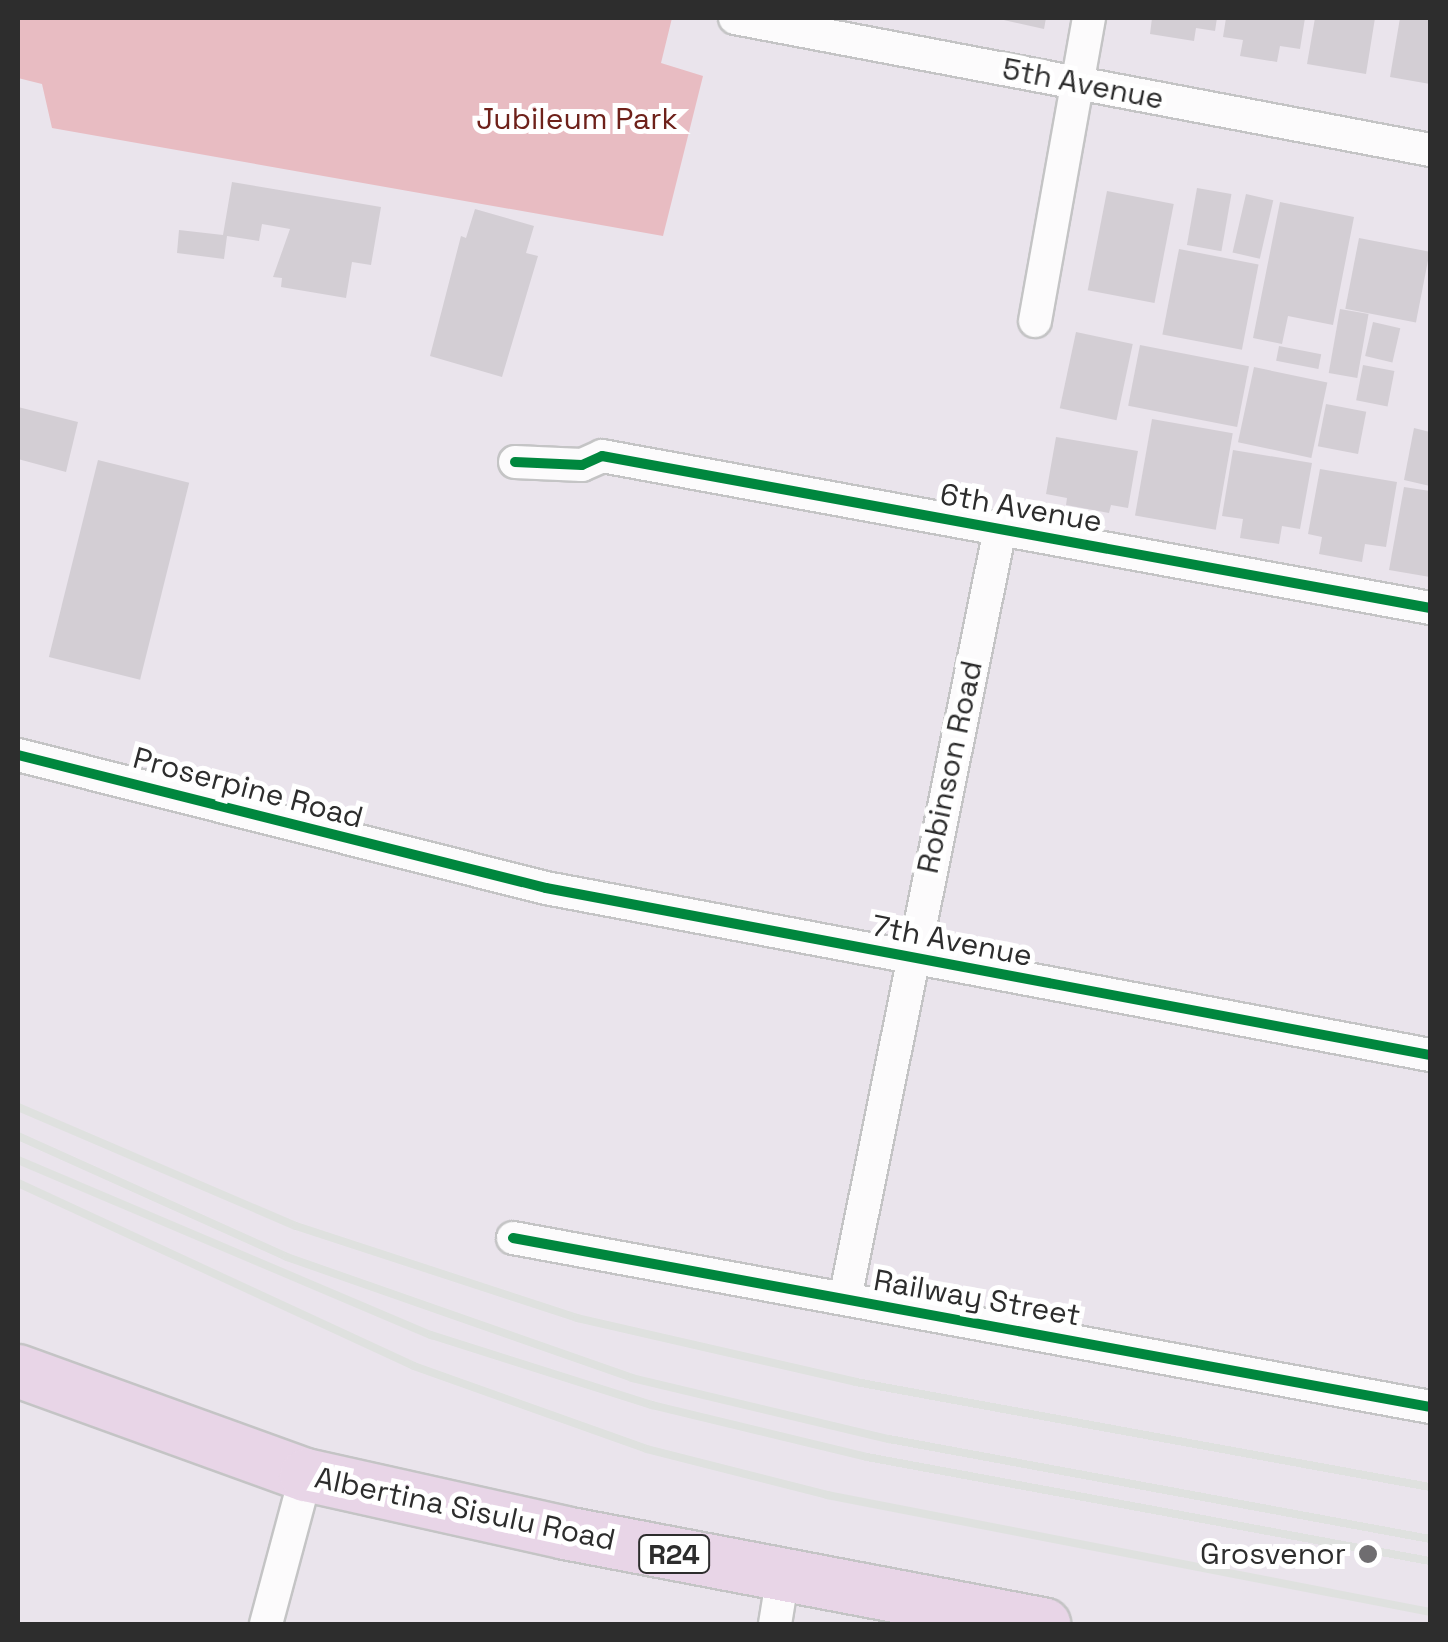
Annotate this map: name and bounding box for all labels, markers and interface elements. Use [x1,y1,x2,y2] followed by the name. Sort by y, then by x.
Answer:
[999,51,1167,117] street label: 5th Avenue
[476,101,678,137] park label: Jubileum Park
[937,476,1105,540] street label: 6th Avenue
[910,657,990,877] street label: Robinson Road
[129,740,367,836] street label: Proserpine Road
[869,908,1035,974] street label: 7th Avenue
[871,1262,1083,1334] street label: Railway Street
[312,1460,618,1558] street label: Albertina Sisulu Road
[636,1531,712,1577] road number: R24
[1200,1536,1346,1572] place label: Grosvenor
[1355,1541,1381,1567] marker: Grosvenor

